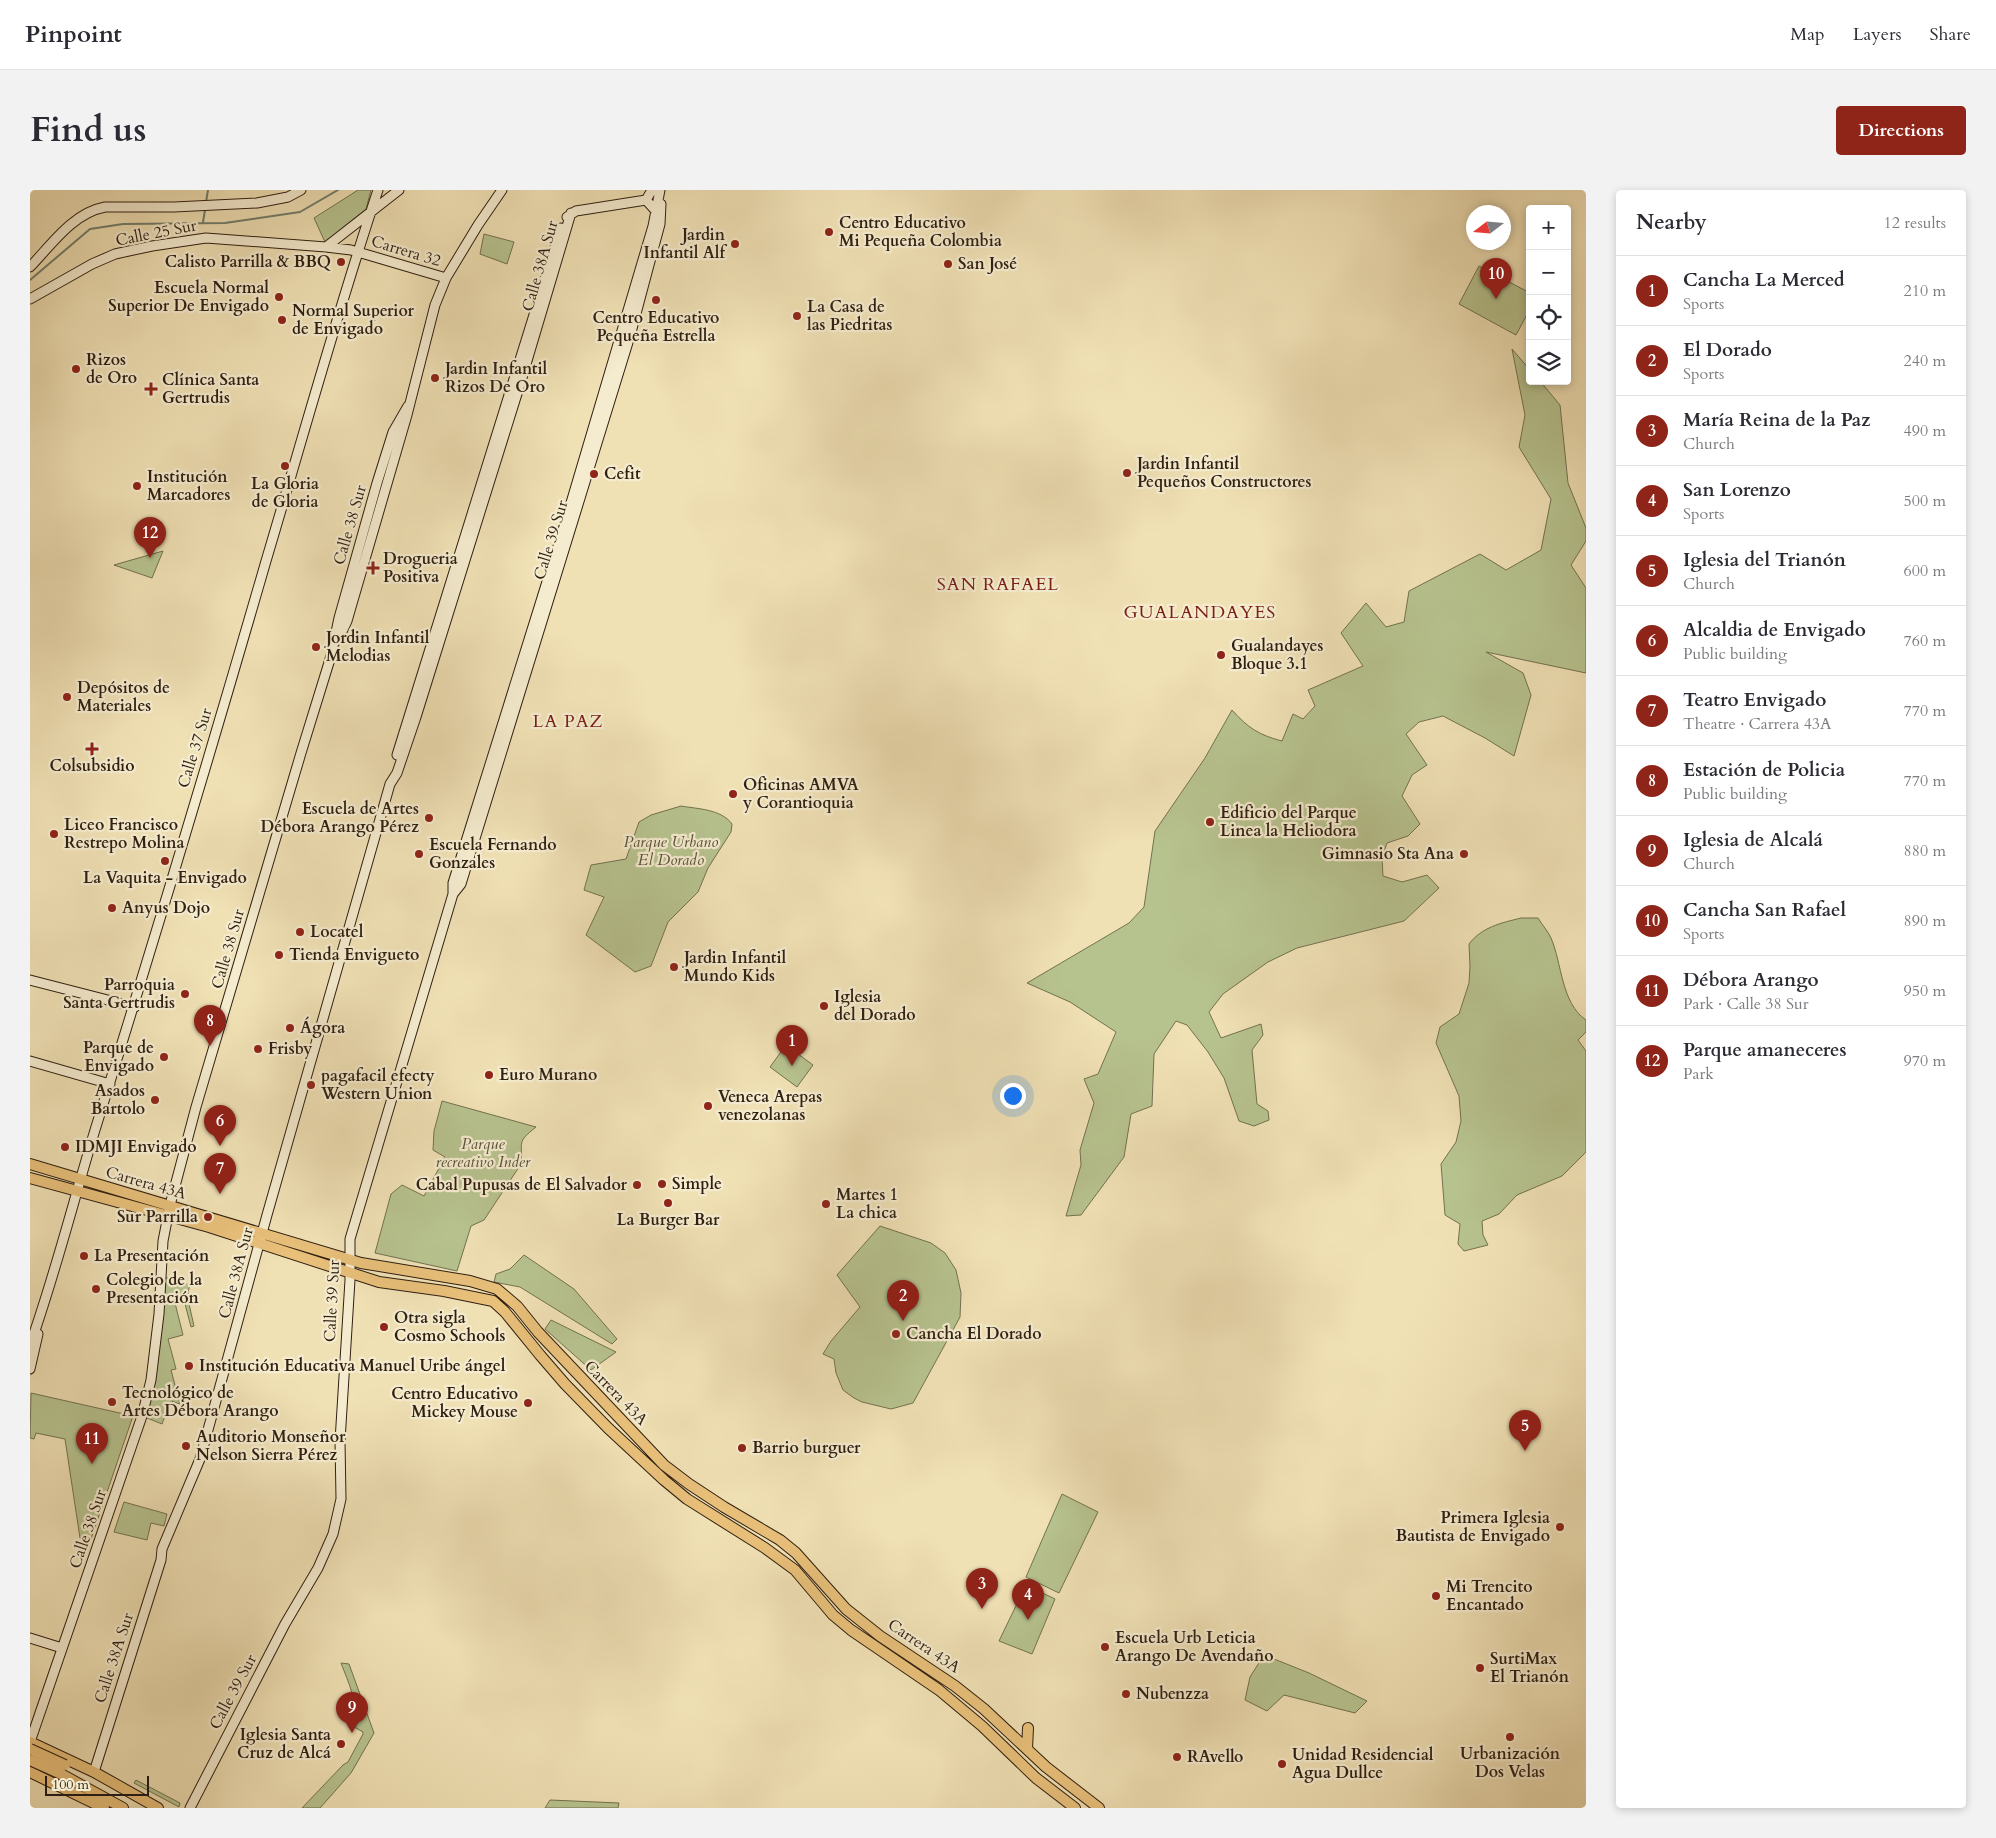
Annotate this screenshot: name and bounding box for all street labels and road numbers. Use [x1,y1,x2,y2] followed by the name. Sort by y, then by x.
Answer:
[114,214,199,252] street label: Calle 25 Sur
[517,218,564,314] street label: Calle 38A Sur
[369,230,443,272] street label: Carrera 32
[328,482,372,568] street label: Calle 38 Sur
[528,497,574,583] street label: Calle 39 Sur
[172,705,218,791] street label: Calle 37 Sur
[206,906,250,992] street label: Calle 38 Sur
[103,1161,189,1205] street label: Carrera 43A
[213,1225,259,1321] street label: Calle 38A Sur
[319,1259,345,1343] street label: Calle 39 Sur
[579,1356,653,1431] street label: Carrera 43A
[64,1486,112,1571] street label: Calle 38 Sur
[89,1610,139,1706] street label: Calle 38A Sur
[883,1614,965,1679] street label: Carrera 43A
[204,1650,262,1733] street label: Calle 39 Sur

